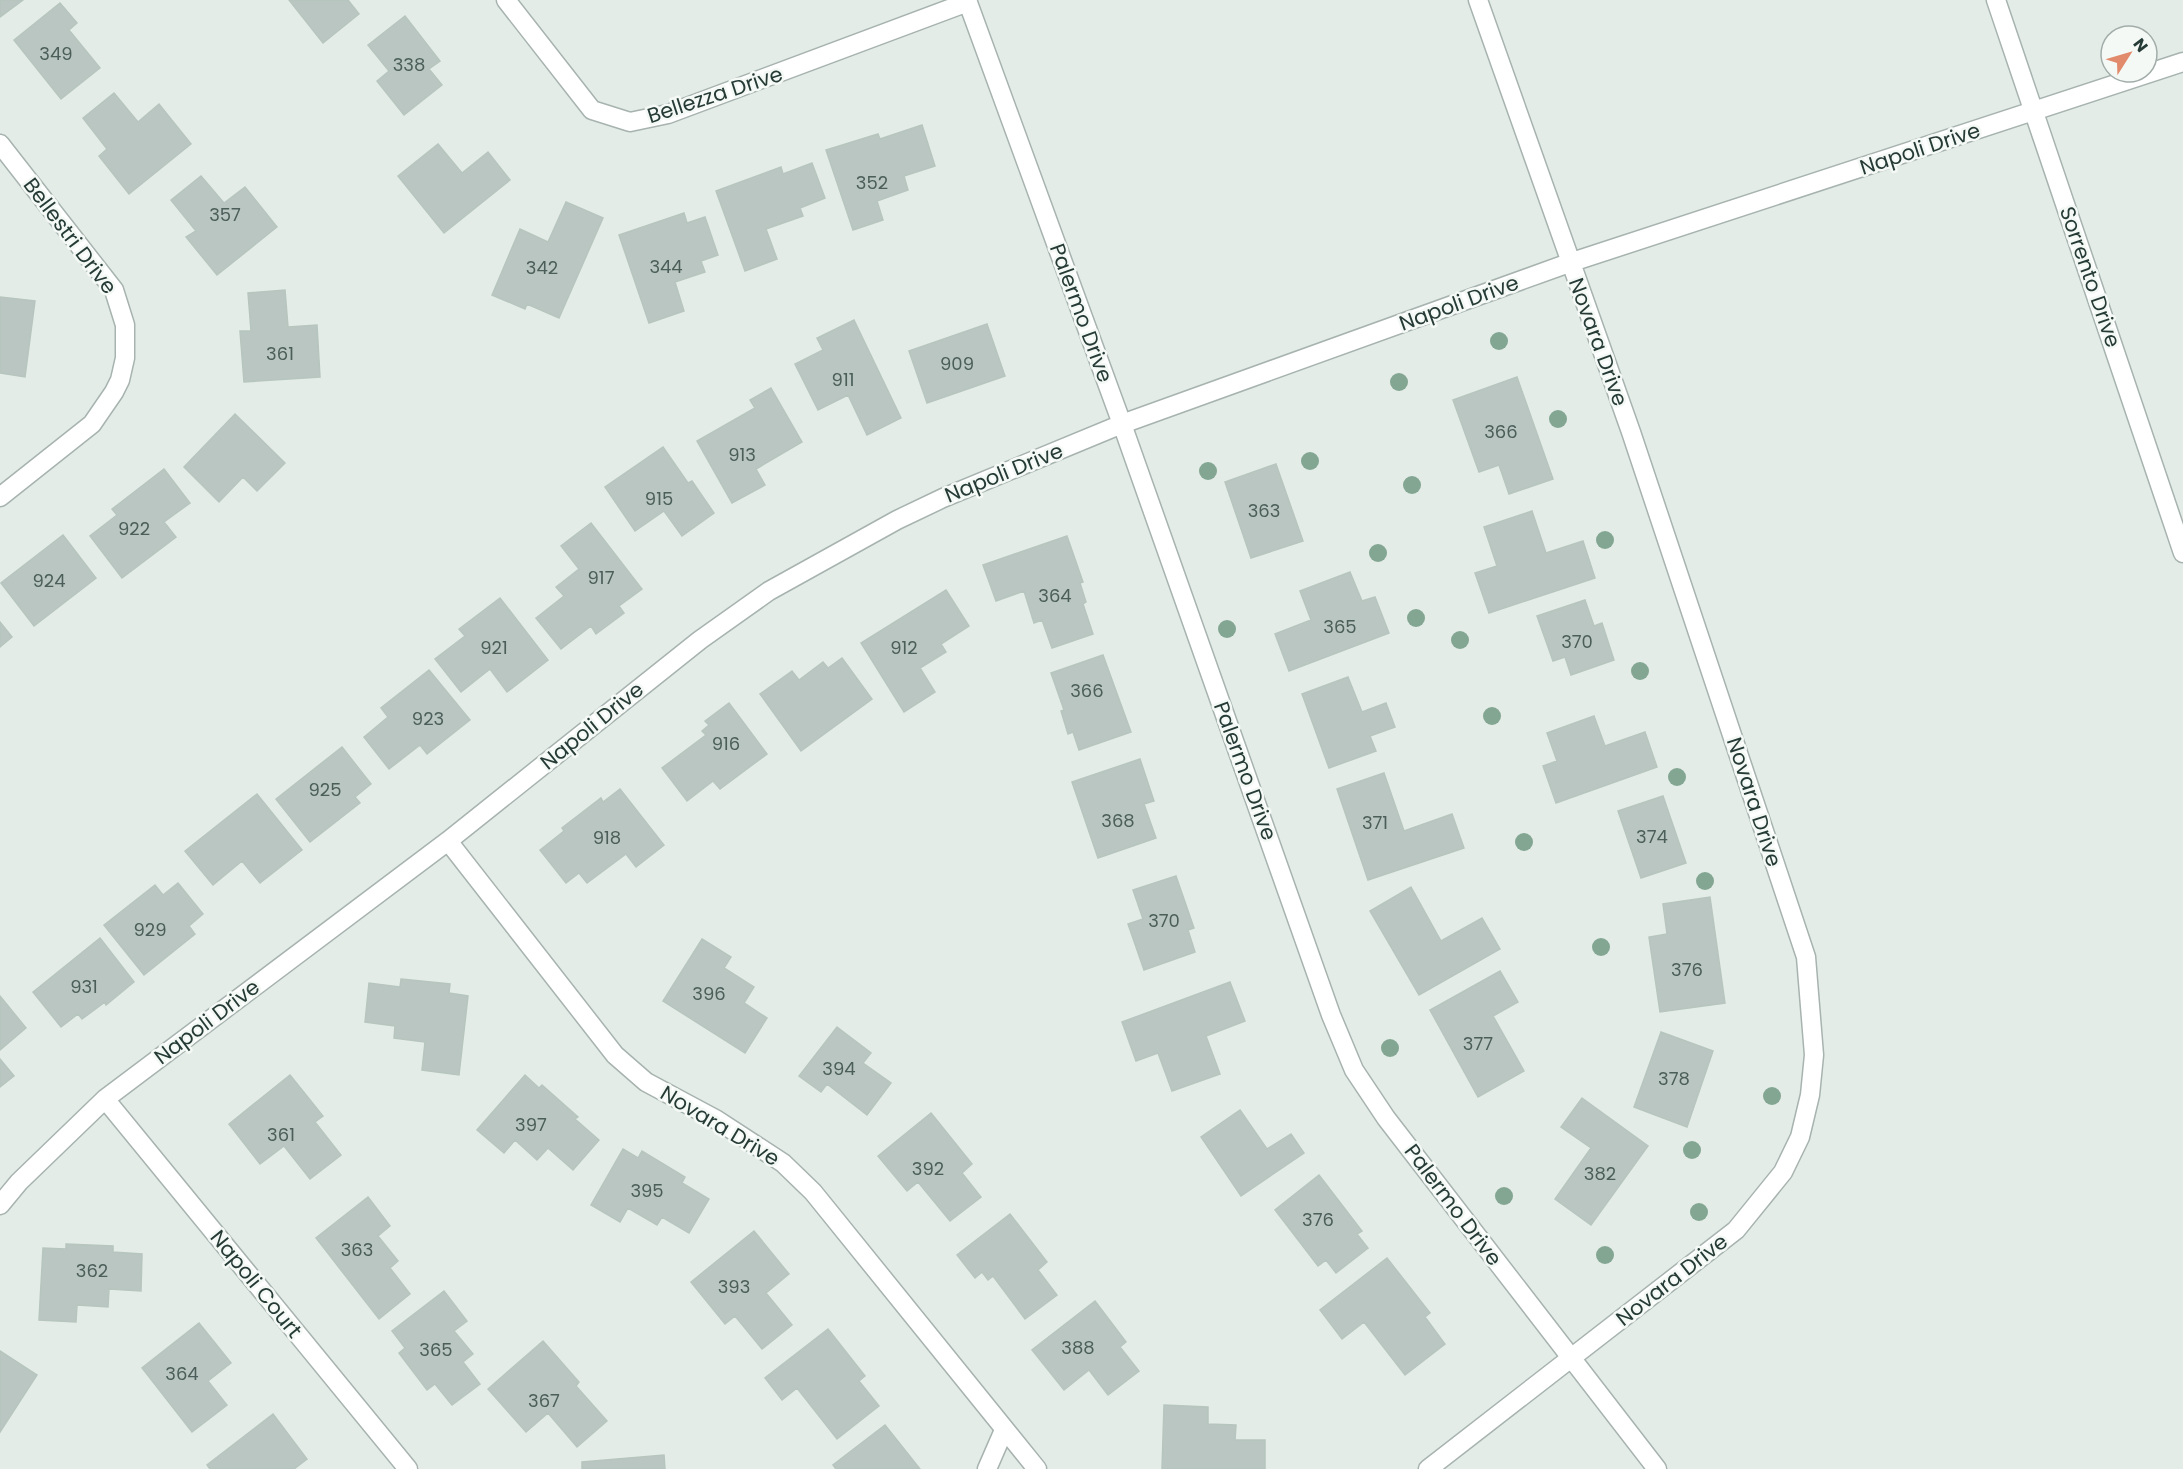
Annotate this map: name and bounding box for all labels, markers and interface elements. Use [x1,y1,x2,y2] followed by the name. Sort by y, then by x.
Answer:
[2099,24,2159,84] north arrow
[2128,34,2153,57] text: N
[39,41,73,66] house number: 349
[393,52,425,77] house number: 338
[643,59,786,130] street label: Bellezza Drive
[1856,115,1984,182] street label: Napoli Drive
[856,170,888,195] house number: 352
[17,171,124,300] street label: Bellestri Drive
[209,202,241,227] house number: 357
[2053,203,2128,351] street label: Sorrento Drive
[1043,239,1120,386] street label: Palermo Drive
[649,254,683,279] house number: 344
[526,255,558,280] house number: 342
[1395,267,1523,338] street label: Napoli Drive
[1562,274,1635,410] street label: Novara Drive
[266,341,294,366] house number: 361
[940,351,974,376] house number: 909
[832,367,854,392] house number: 911
[1484,419,1518,444] house number: 366
[940,436,1067,509] street label: Napoli Drive
[728,442,756,467] house number: 913
[645,486,673,511] house number: 915
[1248,498,1280,523] house number: 363
[118,516,150,541] house number: 922
[588,565,615,590] house number: 917
[32,568,66,593] house number: 924
[1038,583,1072,608] house number: 364
[1323,614,1357,639] house number: 365
[1561,629,1593,654] house number: 370
[480,635,508,660] house number: 921
[890,635,918,660] house number: 912
[534,675,649,776] street label: Napoli Drive
[1070,678,1104,703] house number: 366
[1207,697,1284,844] street label: Palermo Drive
[412,706,444,731] house number: 923
[712,731,740,756] house number: 916
[1720,733,1789,870] street label: Novara Drive
[309,777,342,802] house number: 925
[1101,808,1135,833] house number: 368
[1362,810,1388,835] house number: 371
[1636,824,1668,849] house number: 374
[593,825,621,850] house number: 918
[1148,908,1180,933] house number: 370
[133,917,167,942] house number: 929
[1671,957,1703,982] house number: 376
[148,972,265,1071] street label: Napoli Drive
[70,974,98,999] house number: 931
[692,981,726,1006] house number: 396
[1463,1031,1493,1056] house number: 377
[822,1056,856,1081] house number: 394
[1658,1066,1690,1091] house number: 378
[655,1079,785,1173] street label: Novara Drive
[515,1112,547,1137] house number: 397
[267,1122,295,1147] house number: 361
[1398,1138,1509,1272] street label: Palermo Drive
[912,1156,944,1181] house number: 392
[1584,1161,1616,1186] house number: 382
[630,1178,664,1203] house number: 395
[1302,1207,1334,1232] house number: 376
[204,1224,309,1344] street label: Napoli Court
[1610,1227,1734,1332] street label: Novara Drive
[341,1237,373,1262] house number: 363
[76,1258,108,1283] house number: 362
[718,1274,750,1299] house number: 393
[1061,1335,1095,1360] house number: 388
[419,1337,453,1362] house number: 365
[165,1361,199,1386] house number: 364
[528,1388,560,1413] house number: 367

